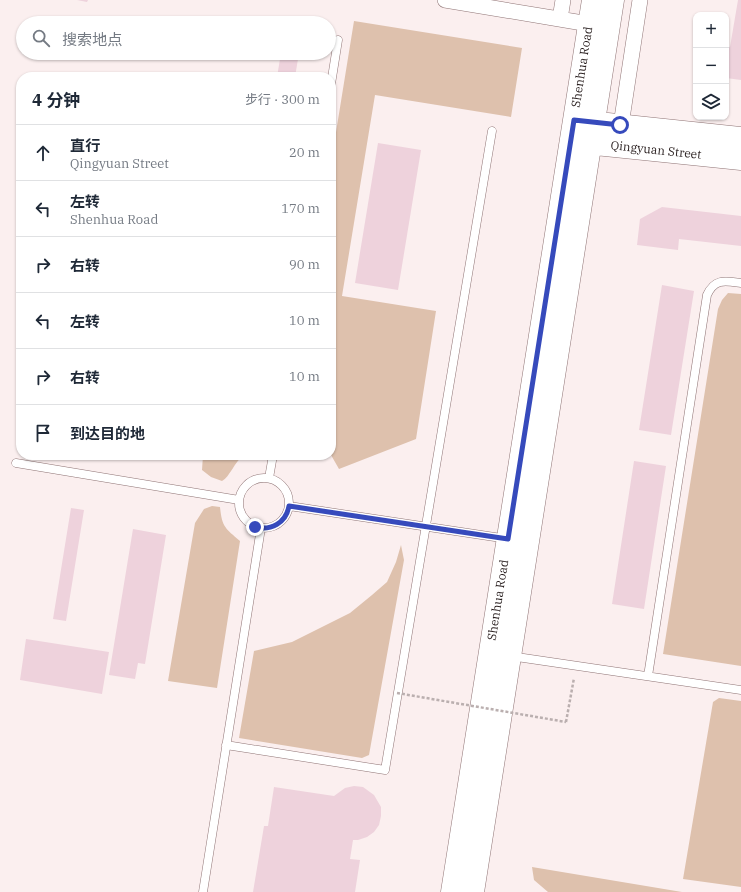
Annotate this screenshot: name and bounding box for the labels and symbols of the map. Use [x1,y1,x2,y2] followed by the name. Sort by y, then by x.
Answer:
[568,25,595,108] street label: Shenhua Road
[611,116,629,134] route start
[610,137,702,162] street label: Qingyuan Street
[246,518,264,536] route end
[484,558,511,641] street label: Shenhua Road

